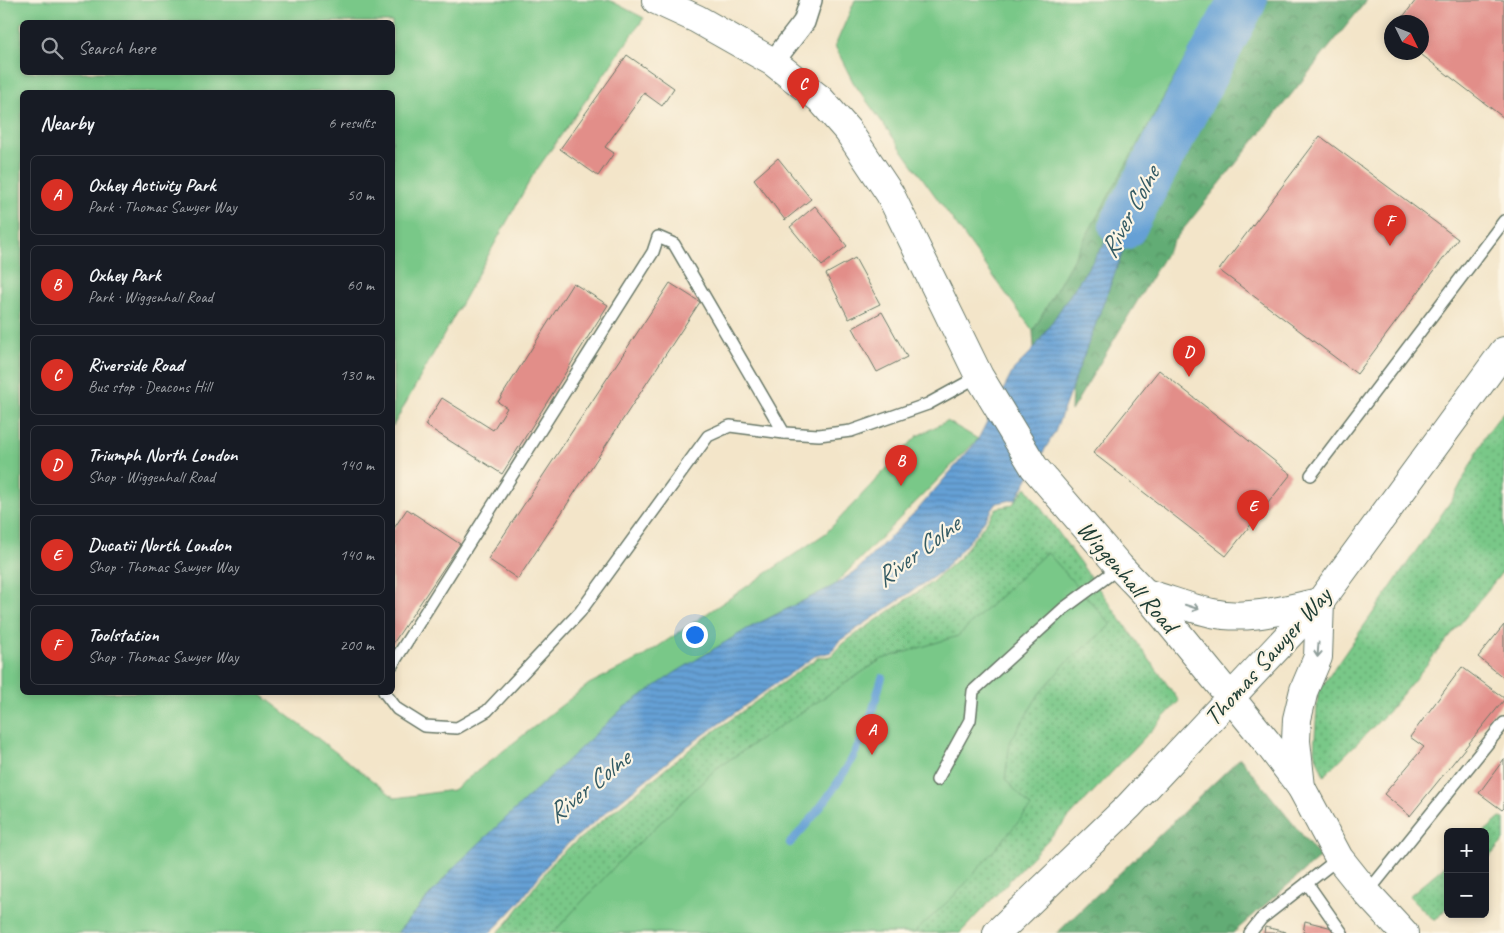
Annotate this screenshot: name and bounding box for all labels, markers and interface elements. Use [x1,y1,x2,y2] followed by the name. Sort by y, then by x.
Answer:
[1384,15,1429,60] north arrow
[20,20,395,75] search box
[38,34,66,62] icon: search
[78,36,155,60] text: Search here
[787,68,819,109] pin: C
[40,110,93,136] text: Nearby
[328,113,375,133] text: 6 results
[1092,157,1169,263] water label: River Colne
[88,173,215,197] text: Oxhey Activity Park
[53,185,61,205] text: A
[347,185,374,205] text: 50 m
[88,197,237,217] text: Park · Thomas Sawyer Way
[1374,205,1406,246] pin: F
[88,263,161,287] text: Oxhey Park
[53,275,61,295] text: B
[347,275,374,295] text: 60 m
[88,287,213,307] text: Park · Wiggenhall Road
[1173,336,1205,377] pin: D
[88,353,183,377] text: Riverside Road
[53,365,61,385] text: C
[340,365,374,385] text: 130 m
[88,377,211,397] text: Bus stop · Deacons Hill
[88,443,238,467] text: Triumph North London
[885,445,917,486] pin: B
[52,455,62,475] text: D
[340,455,374,475] text: 140 m
[88,467,215,487] text: Shop · Wiggenhall Road
[1237,490,1269,531] pin: E
[868,506,970,594] water label: River Colne
[1070,514,1188,643] street label: Wiggenhall Road
[88,533,231,557] text: Ducatii North London
[53,545,61,565] text: E
[340,545,374,565] text: 140 m
[88,557,239,577] text: Shop · Thomas Sawyer Way
[1197,579,1340,733] street label: Thomas Sawyer Way
[1183,602,1199,612] one-way arrow
[682,622,708,648] your location
[88,623,159,647] text: Toolstation
[53,635,61,655] text: F
[340,635,374,655] text: 200 m
[1313,642,1323,658] one-way arrow
[88,647,239,667] text: Shop · Thomas Sawyer Way
[856,714,888,755] pin: A
[540,740,640,830] water label: River Colne
[1444,828,1489,918] map controls
[1444,828,1489,873] button: +
[1444,873,1489,918] button: −

